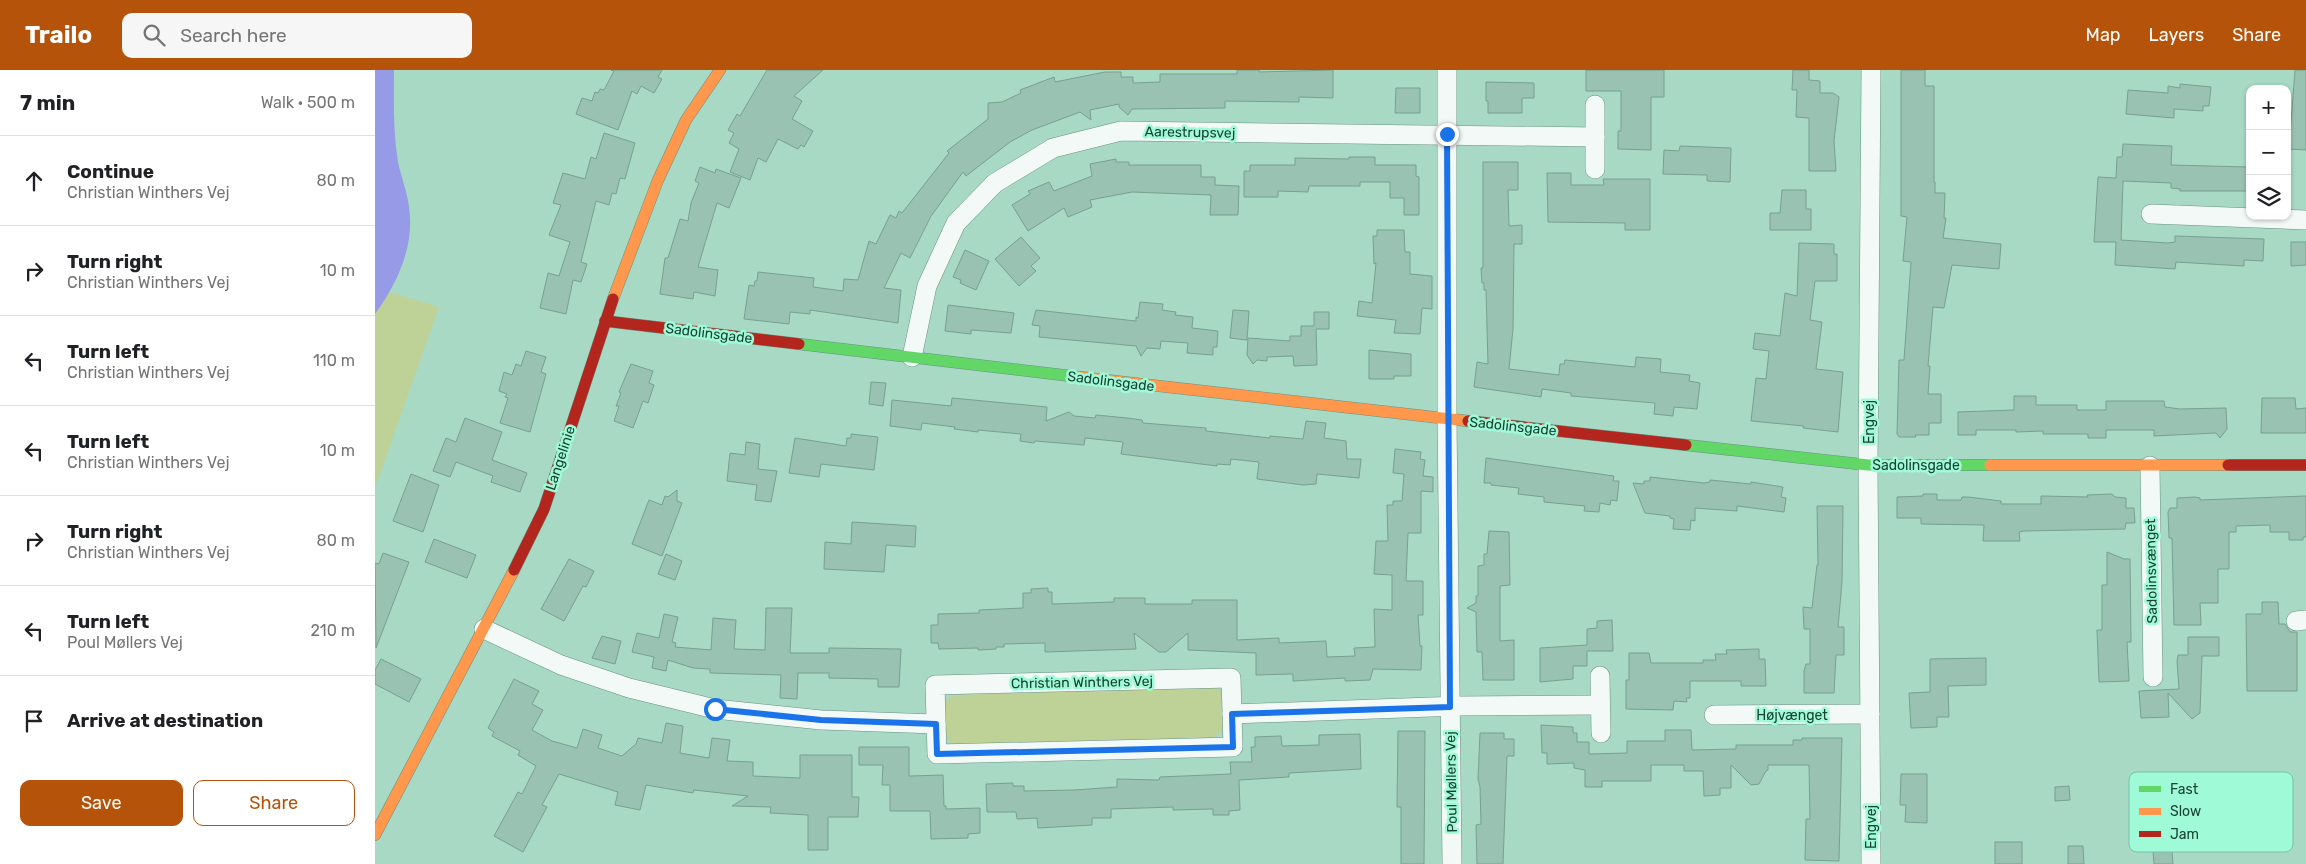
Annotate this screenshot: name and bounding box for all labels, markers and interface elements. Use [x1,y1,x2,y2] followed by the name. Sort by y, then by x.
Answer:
[122,13,472,58] search box
[25,21,92,49] text: Trailo
[140,21,168,49] icon: search
[180,24,287,47] text: Search here
[2086,24,2121,46] text: Map
[2149,24,2204,46] text: Layers
[2232,24,2281,46] text: Share
[2246,85,2291,220] map controls
[2246,85,2291,130] button: +
[20,90,75,115] text: 7 min
[261,93,355,112] text: Walk · 500 m
[1145,123,1235,142] street label: Aarestrupsvej
[1436,123,1459,146] route end
[2246,130,2291,175] button: −
[67,160,154,183] text: Continue
[20,167,48,195] icon: ahead
[317,171,355,190] text: 80 m
[2246,175,2291,220] button: layers
[67,183,229,202] text: Christian Winthers Vej
[67,250,162,273] text: Turn right
[20,257,48,285] icon: right
[320,261,355,280] text: 10 m
[67,273,229,292] text: Christian Winthers Vej
[664,320,754,347] street label: Sadolinsgade
[67,340,149,363] text: Turn left
[20,347,48,375] icon: left
[313,351,355,370] text: 110 m
[67,363,229,382] text: Christian Winthers Vej
[1066,368,1156,395] street label: Sadolinsgade
[1861,400,1878,444] street label: Engvej
[1469,413,1557,440] street label: Sadolinsgade
[542,424,579,493] street label: Langelinie
[67,430,149,453] text: Turn left
[20,437,48,465] icon: left
[320,441,355,460] text: 10 m
[67,453,229,472] text: Christian Winthers Vej
[1872,457,1960,474] street label: Sadolinsgade
[2142,518,2161,624] street label: Sadolinsvænget
[67,520,162,543] text: Turn right
[20,527,48,555] icon: right
[317,531,355,550] text: 80 m
[67,543,229,562] text: Christian Winthers Vej
[67,610,149,633] text: Turn left
[20,617,48,645] icon: left
[310,621,355,640] text: 210 m
[67,633,183,652] text: Poul Møllers Vej
[1011,673,1153,692] street label: Christian Winthers Vej
[704,698,727,721] route start
[20,707,48,735] icon: arrive
[1756,707,1828,724] street label: Højvænget
[67,709,263,732] text: Arrive at destination
[1442,731,1461,833] street label: Poul Møllers Vej
[2129,772,2293,852] legend
[20,780,183,826] button: Save
[193,780,355,826] button: Share
[2170,781,2199,798] text: Fast
[2170,803,2201,820] text: Slow
[1863,805,1880,849] street label: Engvej
[2170,826,2199,843] text: Jam

